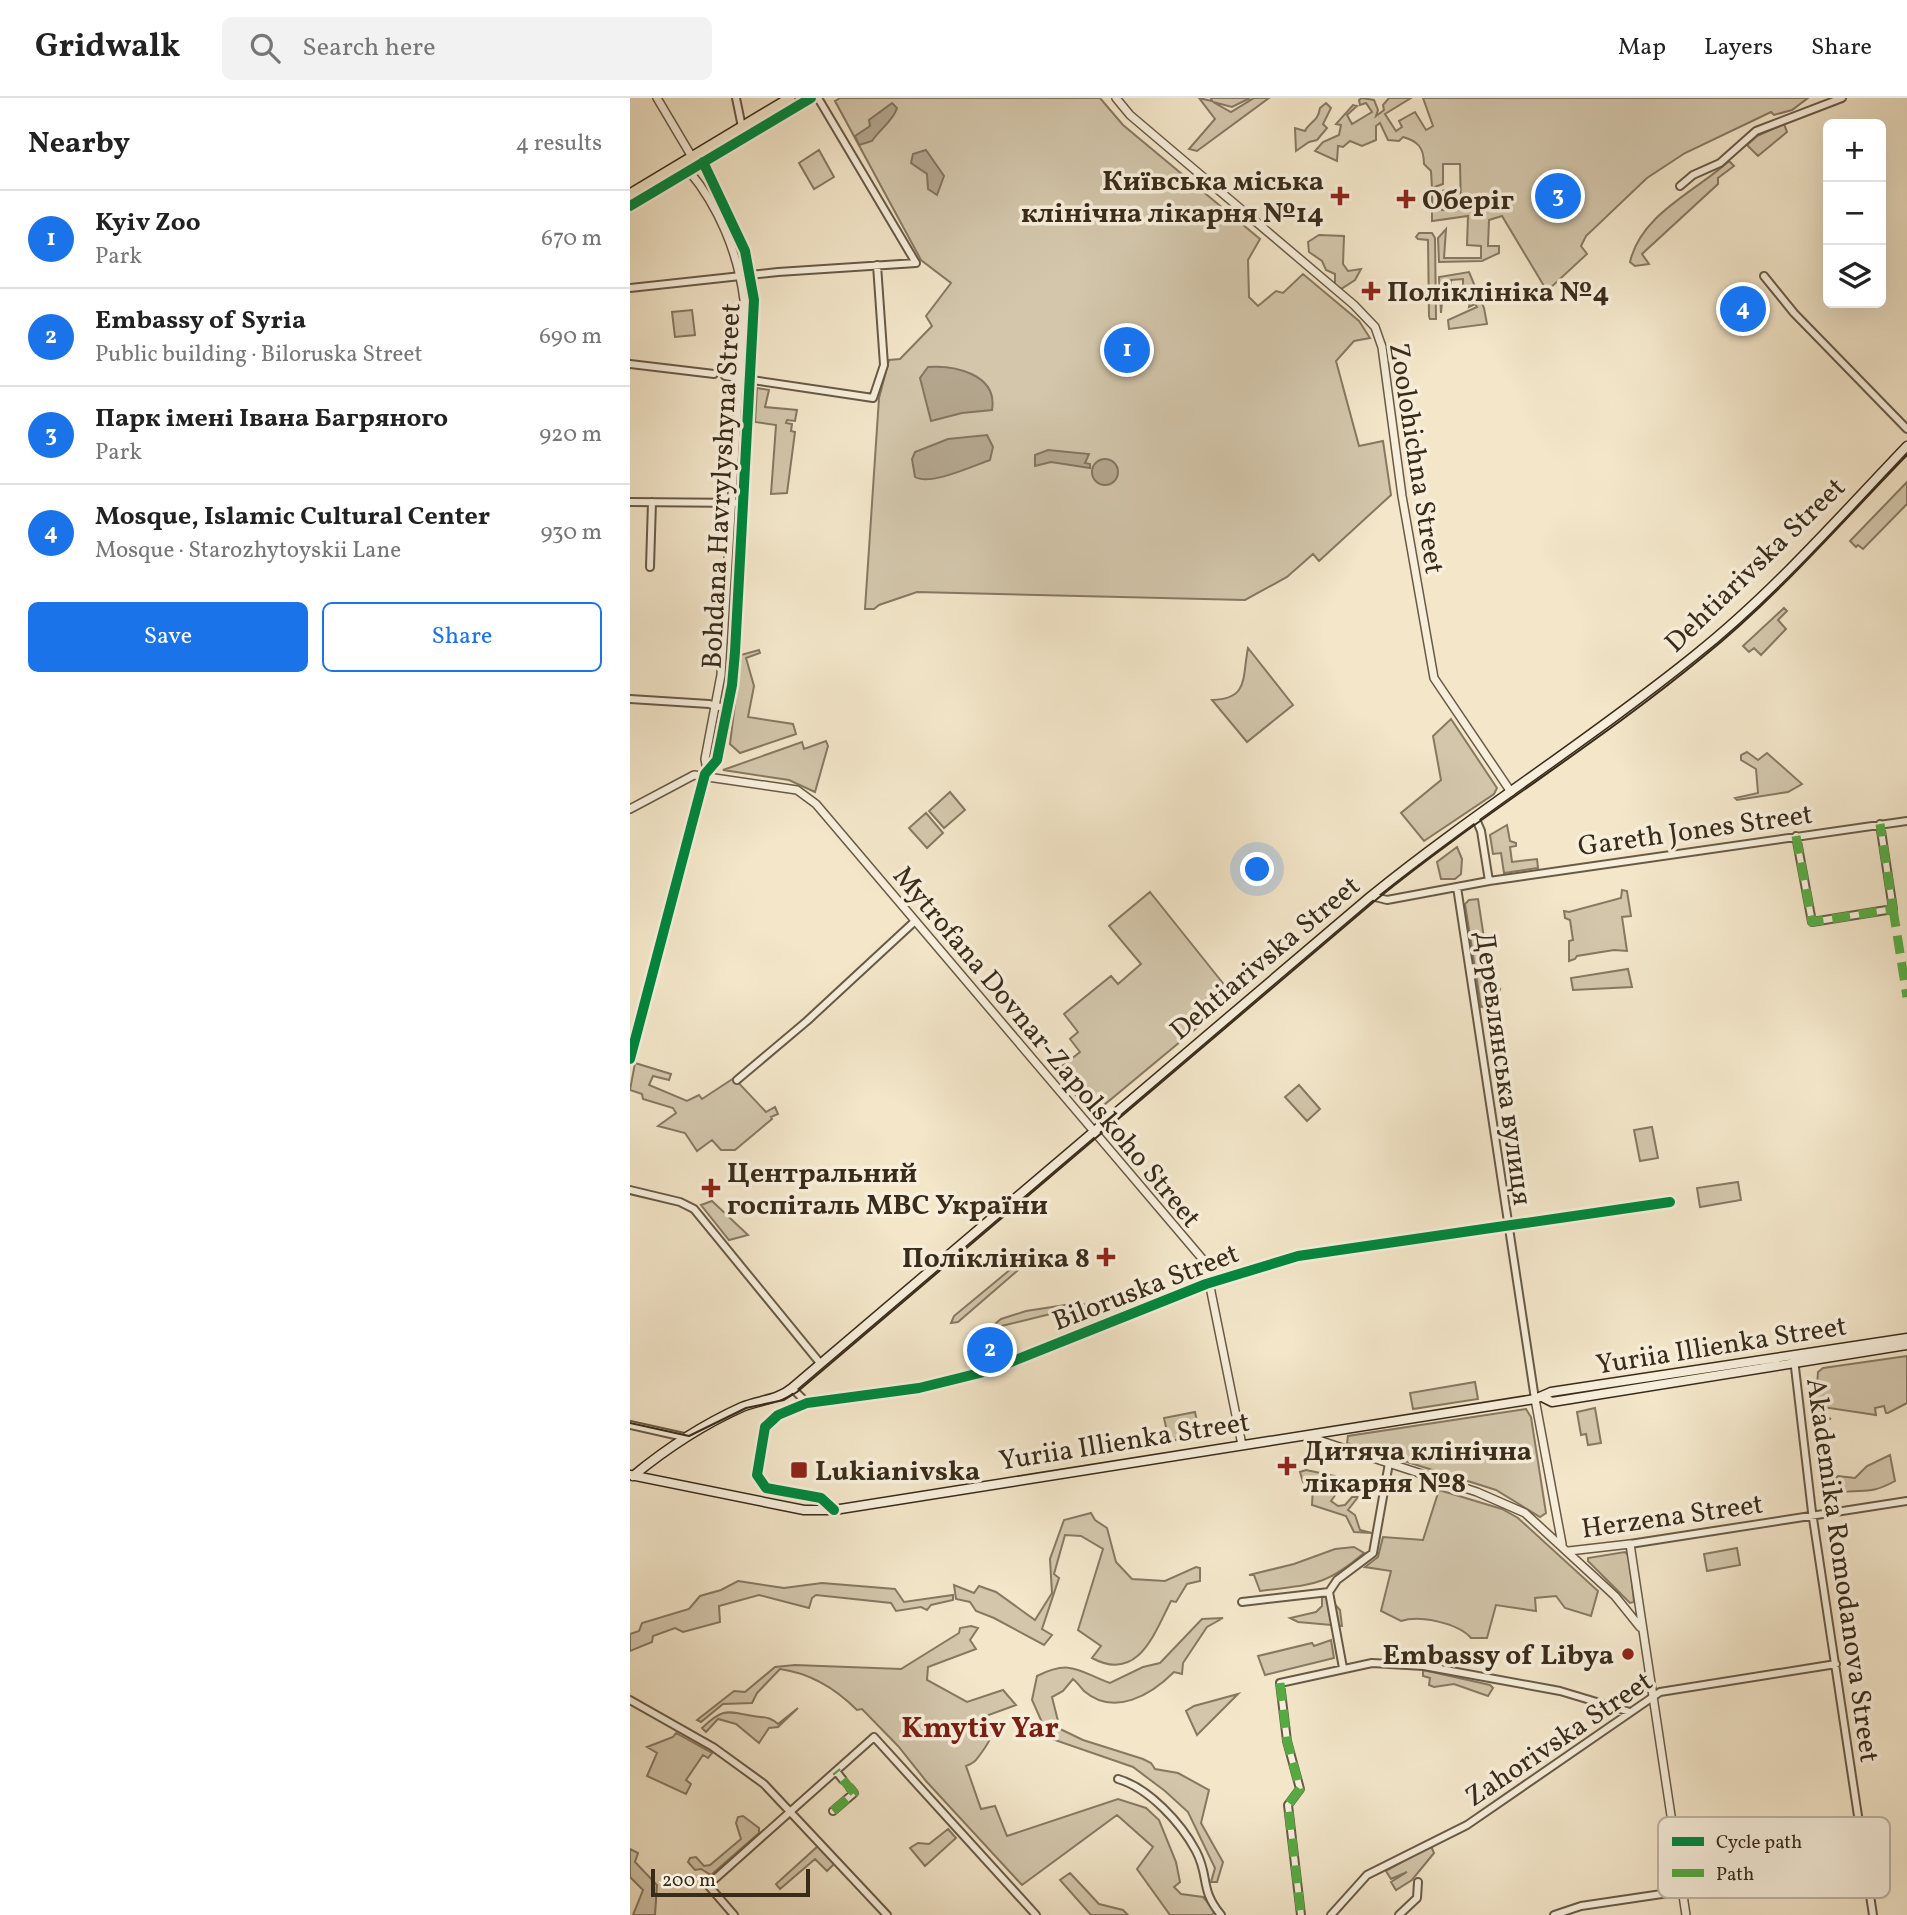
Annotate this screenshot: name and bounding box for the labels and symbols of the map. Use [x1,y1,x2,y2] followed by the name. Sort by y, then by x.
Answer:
[1021,163,1324,234] place label: Київська міська клінічна лікарня №14
[1535,170,1581,222] pin: 3
[1422,182,1515,221] place label: Оберіг
[1330,186,1350,206] marker: Київська міська клінічна лікарня №14
[1396,189,1416,209] marker: Оберіг
[1387,274,1609,313] place label: Поліклініка №4
[1361,281,1381,301] marker: Поліклініка №4
[1720,283,1766,335] pin: 4
[693,302,752,670] street label: Bohdana Havrylyshyna Street
[1104,324,1150,376] pin: 1
[1378,340,1453,577] street label: Zoolohichna Street
[1657,469,1855,662] street label: Dehtiarivska Street
[1575,796,1815,867] street label: Gareth Jones Street
[1240,852,1274,886] your location
[883,858,1209,1237] street label: Mytrofana Dovnar-Zapolskoho Street
[1162,868,1369,1050] street label: Dehtiarivska Street
[1464,929,1541,1208] street label: Деревлянська вулиця
[727,1155,1048,1226] place label: Центральний госпіталь МВС України
[701,1178,721,1198] marker: Центральний госпіталь МВС України
[1047,1235,1245,1342] street label: Biloruska Street
[902,1240,1090,1279] place label: Поліклініка 8
[1096,1247,1116,1267] marker: Поліклініка 8
[1593,1307,1850,1386] street label: Yuriia Illienka Street
[967,1324,1013,1376] pin: 2
[1795,1376,1888,1765] street label: Akademika Romodanova Street
[996,1403,1253,1482] street label: Yuriia Illienka Street
[1303,1433,1532,1504] place label: Дитяча клінічна лікарня №8
[815,1453,980,1492] place label: Lukianivska
[1277,1456,1297,1476] marker: Дитяча клінічна лікарня №8
[789,1460,809,1480] marker: Lukianivska
[1579,1485,1766,1550] street label: Herzena Street
[1383,1637,1614,1676] place label: Embassy of Libya
[1620,1646,1636,1662] marker: Embassy of Libya
[1458,1663,1661,1817] street label: Zahorivska Street
[901,1708,1059,1750] district label: Kmytiv Yar
[1658,1817,1890,1898] legend
[1716,1830,1802,1856] text: Cycle path
[1716,1862,1754,1888] text: Path
[651,1866,810,1898] scale bar

